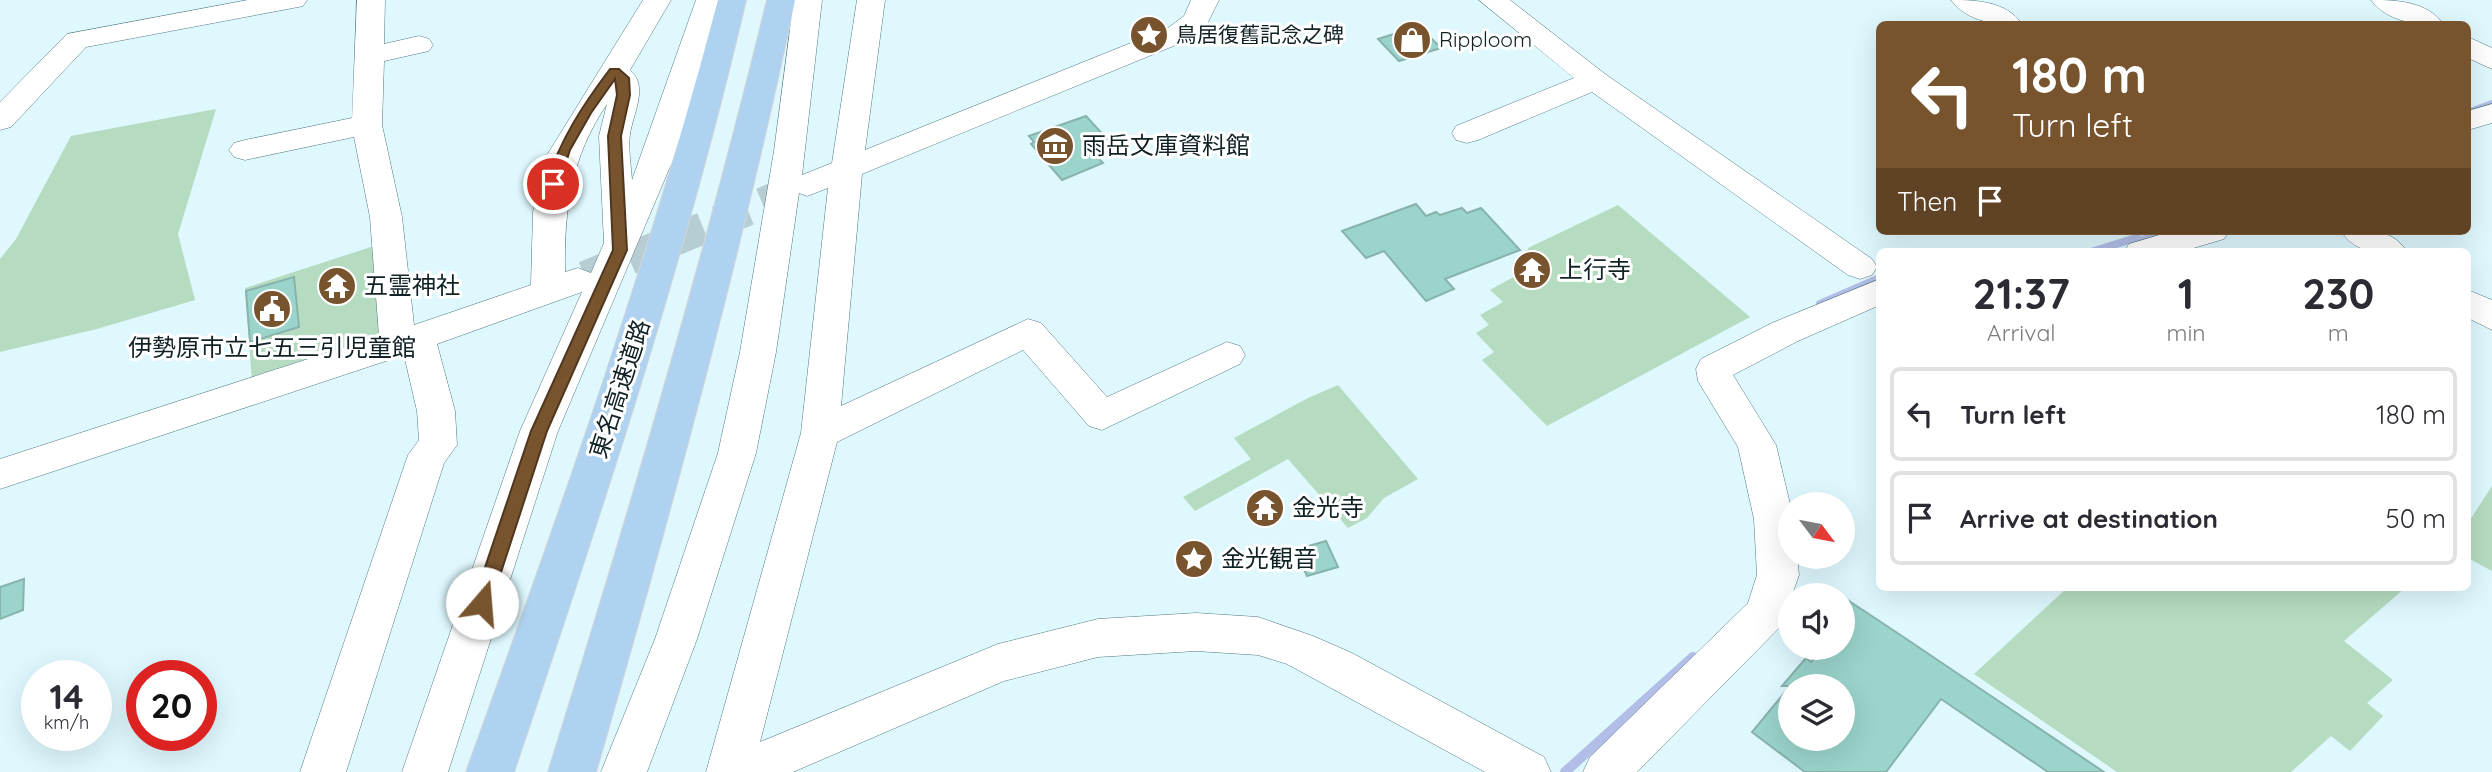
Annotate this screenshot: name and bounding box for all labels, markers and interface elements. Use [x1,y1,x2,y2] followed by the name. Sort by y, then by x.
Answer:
[1128,14,1170,56] place icon: 鳥居復舊記念之碑
[1391,19,1433,61] shop icon: Ripploom
[1176,21,1344,47] place label: 鳥居復舊記念之碑
[1439,26,1532,52] place label: Ripploom
[2012,44,2147,105] text: 180 m
[1897,49,1988,140] icon: left
[2012,105,2133,145] text: Turn left
[1034,125,1076,167] museum icon: 雨岳文庫資料館
[1082,130,1250,160] place label: 雨岳文庫資料館
[523,154,583,214] pin
[534,165,572,203] icon: arrive
[1971,182,2009,220] icon: arrive
[1897,185,1957,218] text: Then
[1511,249,1553,291] temple icon: 上行寺
[1559,254,1631,284] place label: 上行寺
[316,265,358,307] temple icon: 五霊神社
[1973,267,2070,320] text: 21:37
[2178,267,2194,320] text: 1
[2302,267,2374,320] text: 230
[364,270,460,300] place label: 五霊神社
[251,288,293,330] public building icon: 伊勢原市立七五三引児童館
[583,316,656,462] street label: 東名高速道路
[1987,318,2056,347] text: Arrival
[2166,318,2206,347] text: min
[2328,318,2349,347] text: m
[128,332,416,362] place label: 伊勢原市立七五三引児童館
[1901,395,1939,433] icon: left
[1960,398,2067,431] text: Turn left
[2376,398,2446,431] text: 180 m
[1244,487,1286,529] temple icon: 金光寺
[1292,492,1364,522] place label: 金光寺
[1778,492,1855,569] north arrow
[1778,492,1855,751] map controls
[1901,499,1939,537] icon: arrive
[1960,502,2218,535] text: Arrive at destination
[2386,502,2446,535] text: 50 m
[1173,538,1215,580] place icon: 金光観音
[1221,543,1317,573] place label: 金光観音
[445,566,519,640] position arrow
[1778,583,1855,660] button: sound
[126,660,217,751] speed limit sign: 20
[49,674,84,718] text: 14
[1778,674,1855,751] button: layers
[44,711,89,734] text: km/h

